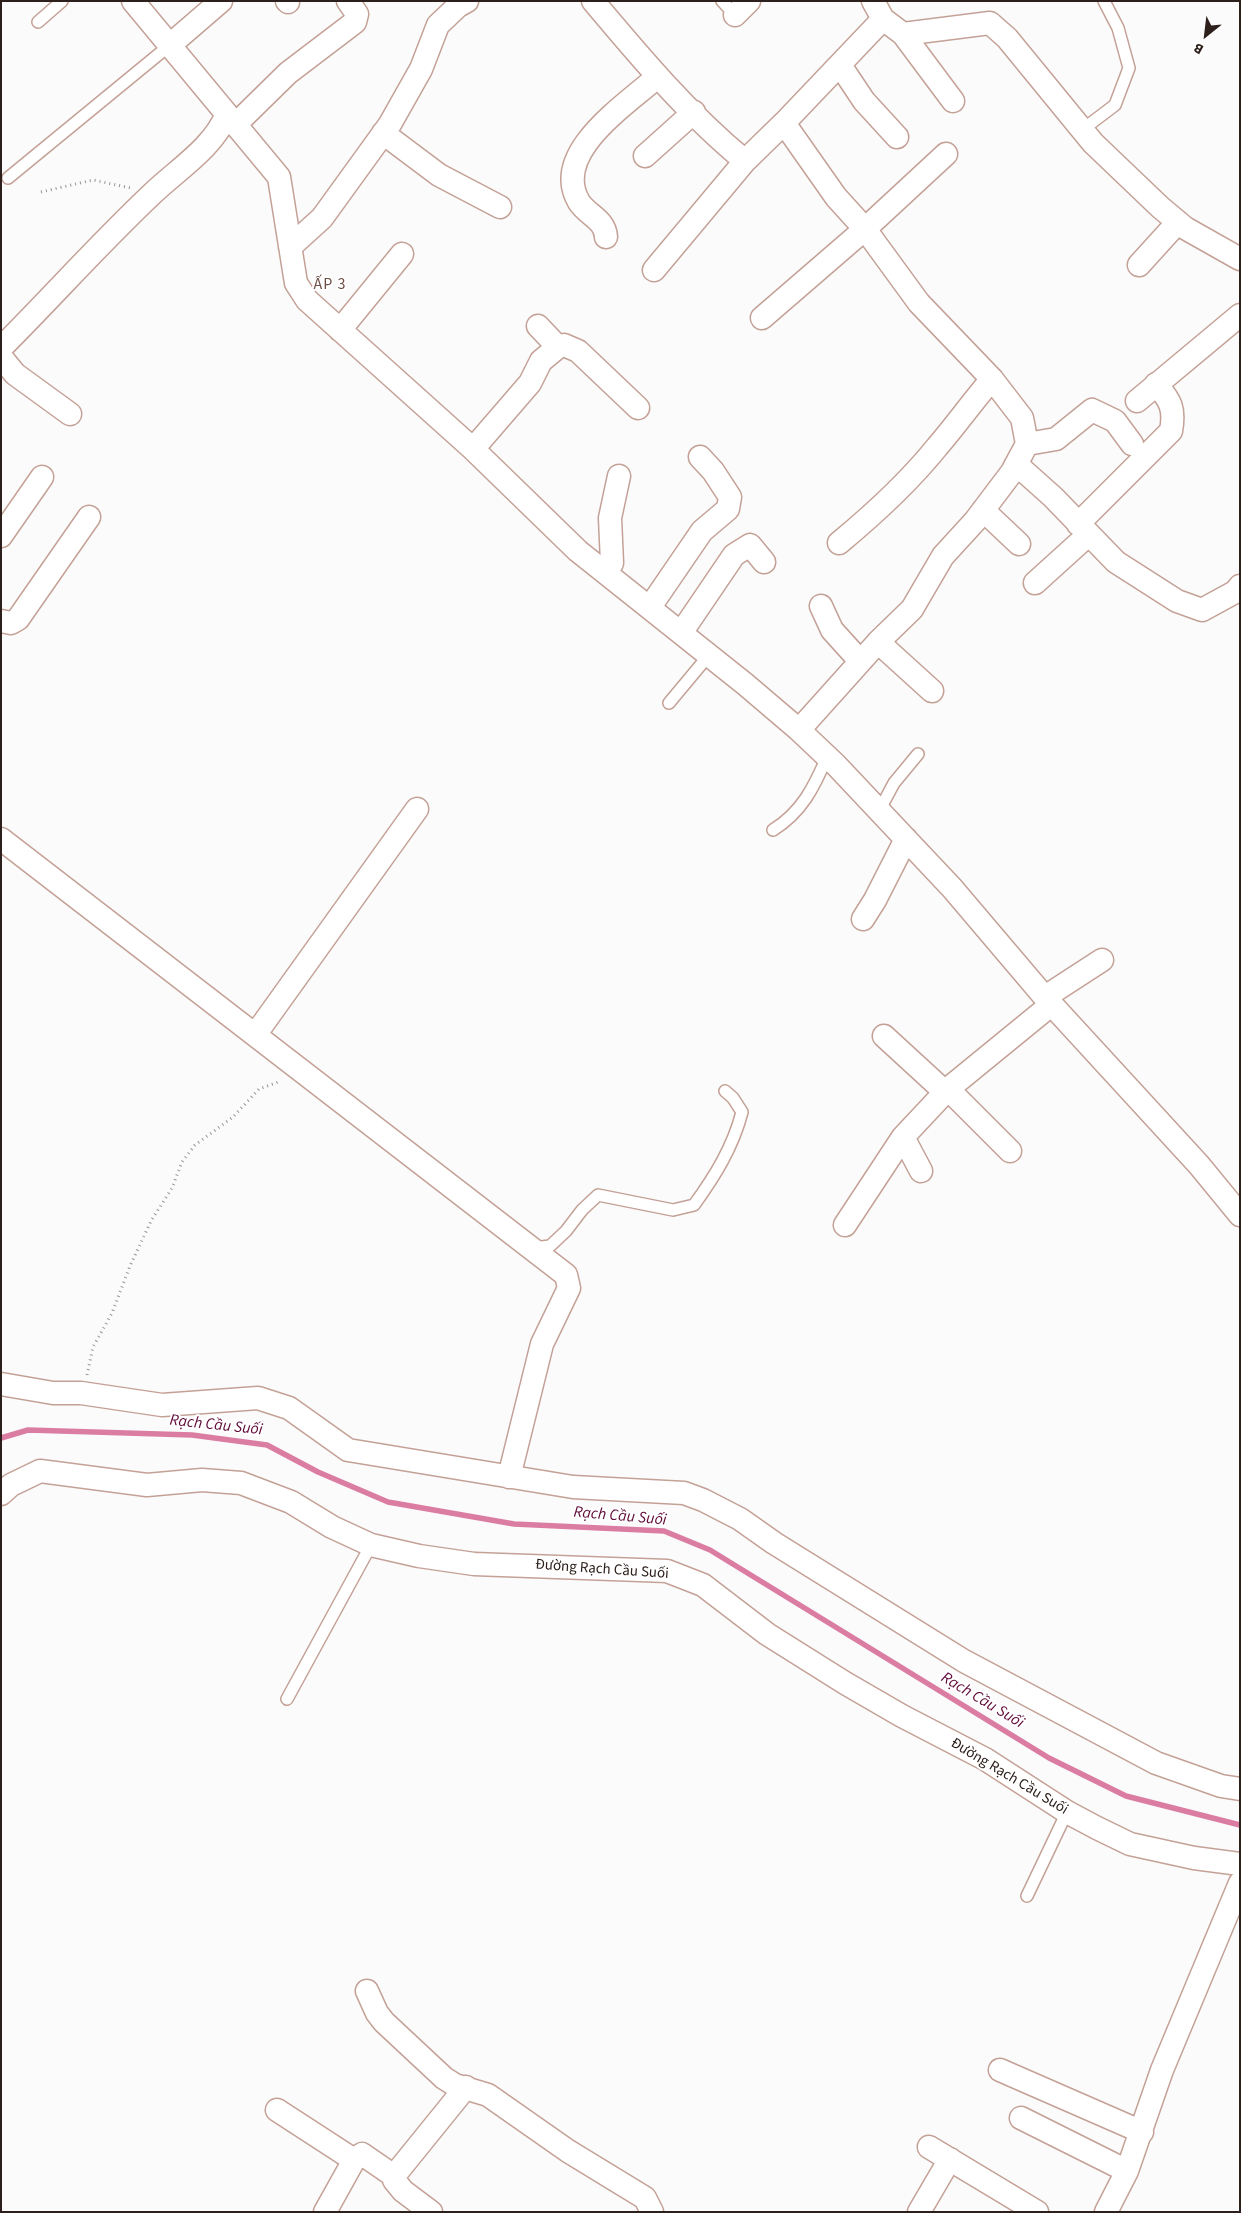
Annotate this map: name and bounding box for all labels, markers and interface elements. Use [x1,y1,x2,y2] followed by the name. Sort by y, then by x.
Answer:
[1181,10,1231,60] north arrow
[1190,37,1207,59] text: B
[313,275,347,295] district label: ẤP 3
[169,1412,263,1440] water label: Rạch Cầu Suối
[573,1503,667,1531] water label: Rạch Cầu Suối
[535,1556,669,1584] street label: Đường Rạch Cầu Suối
[937,1669,1027,1733] water label: Rạch Cầu Suối
[947,1735,1071,1819] street label: Đường Rạch Cầu Suối

